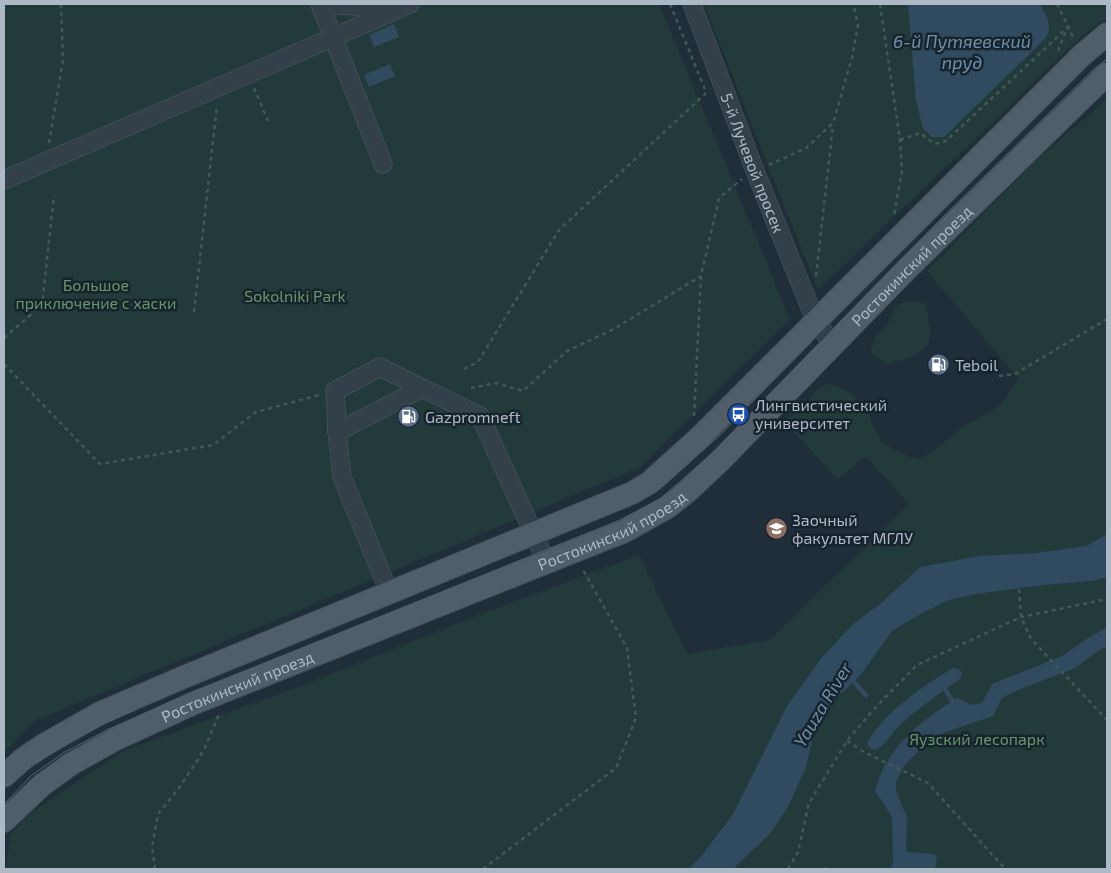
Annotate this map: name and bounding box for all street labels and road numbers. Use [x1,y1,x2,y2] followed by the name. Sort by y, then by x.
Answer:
[717,90,789,236] street label: 5-й Лучевой просек
[847,201,976,330] street label: Ростокинский проезд
[535,486,690,574] street label: Ростокинский проезд
[158,646,316,726] street label: Ростокинский проезд

